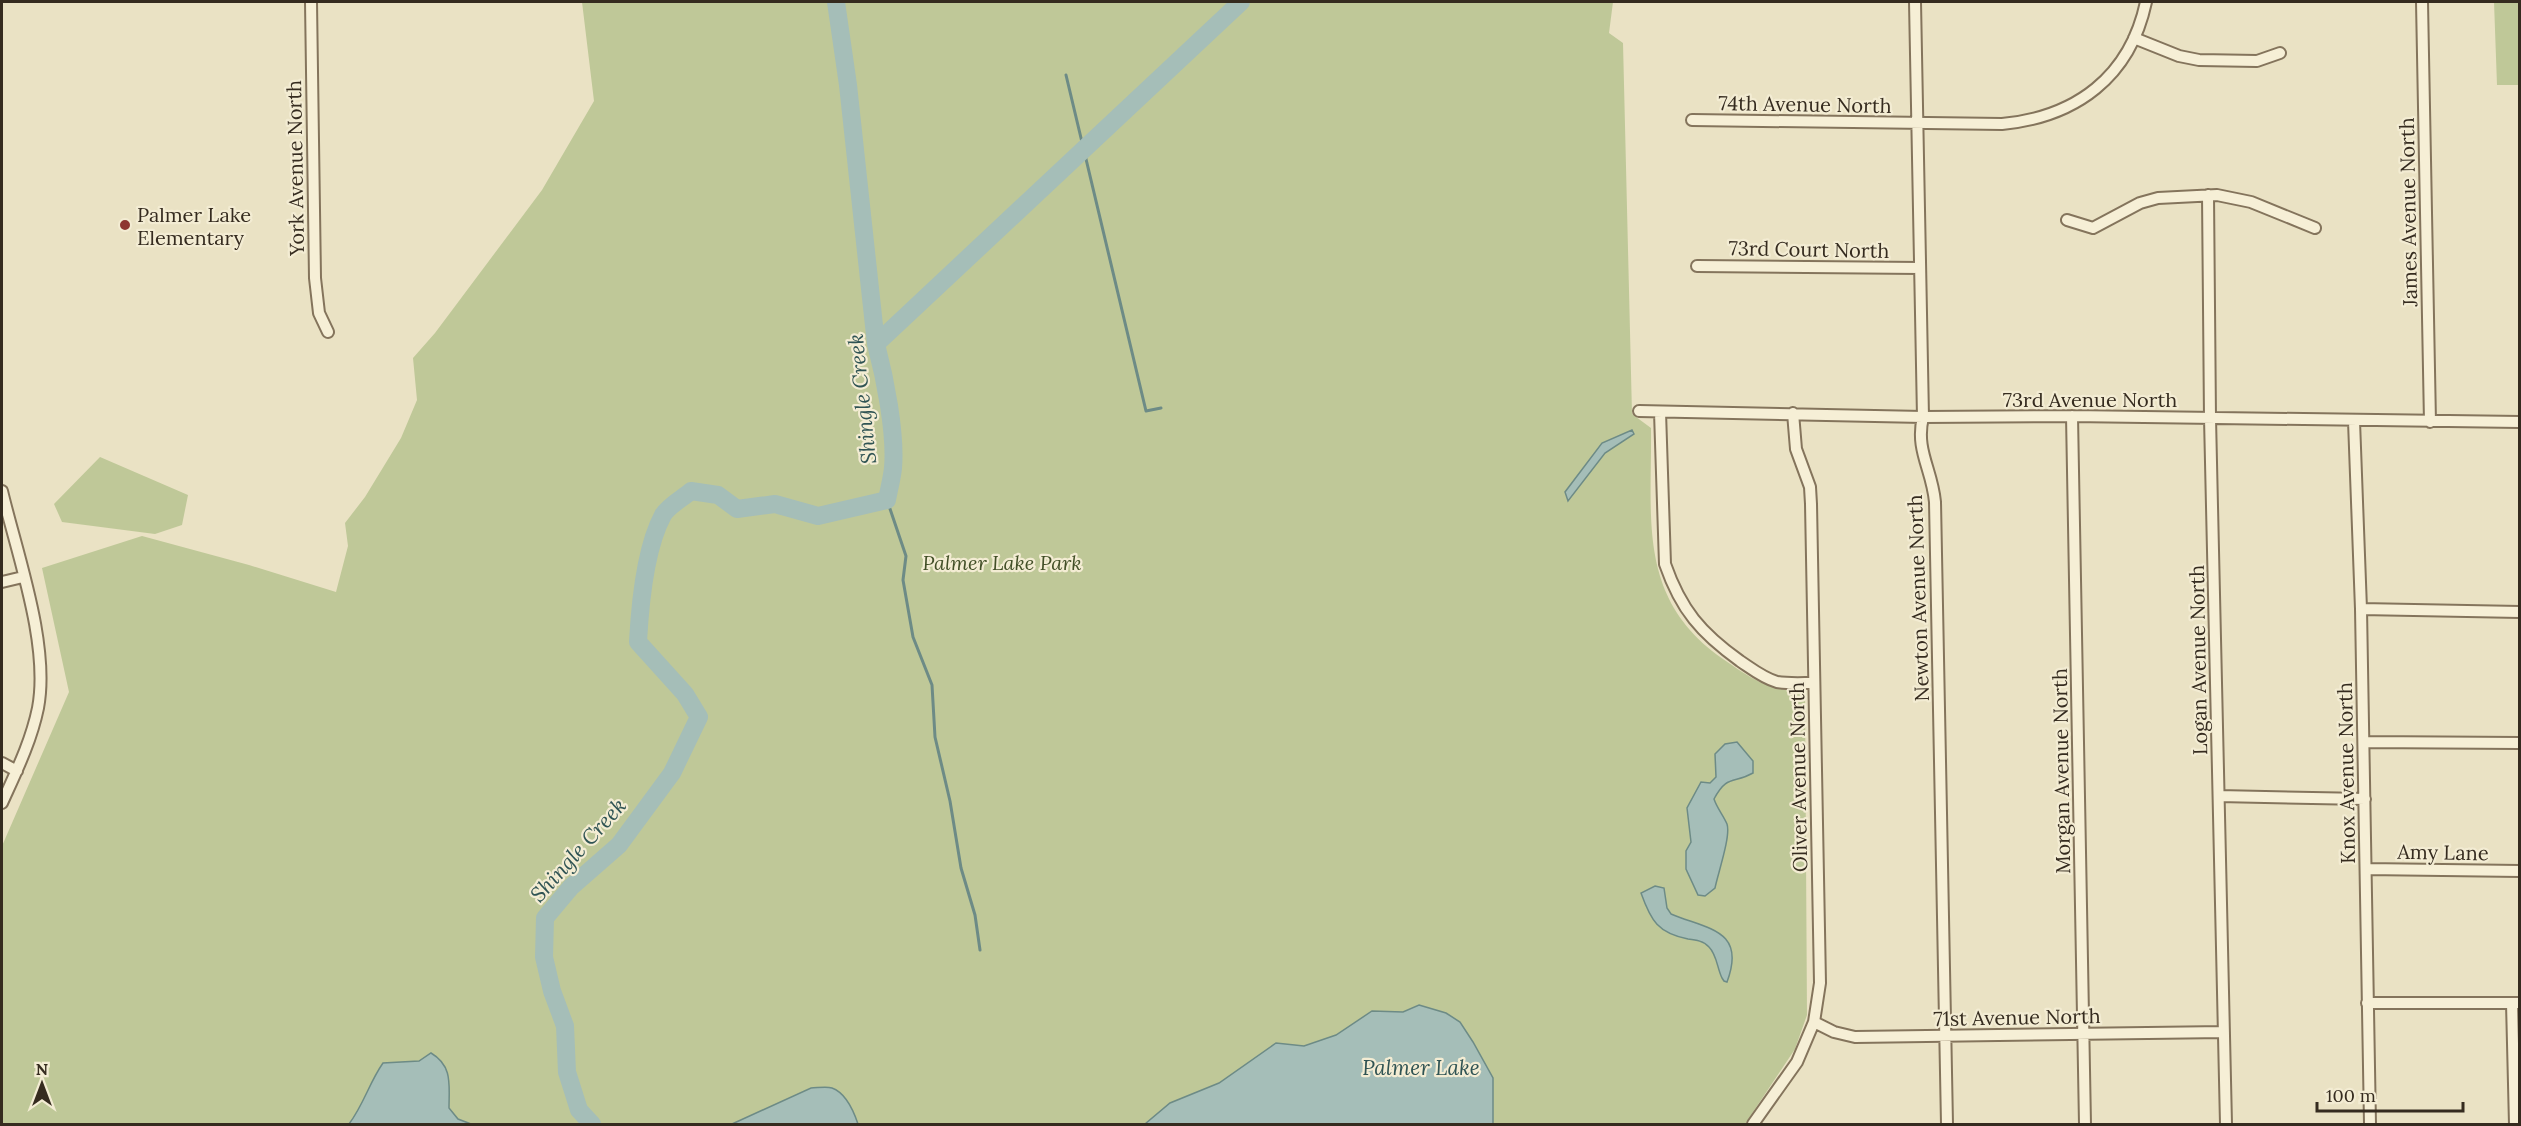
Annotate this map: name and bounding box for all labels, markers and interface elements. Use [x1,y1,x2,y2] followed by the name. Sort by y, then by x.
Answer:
[281,80,309,257] street label: York Avenue North
[1718,90,1892,118] street label: 74th Avenue North
[2394,117,2422,308] street label: James Avenue North
[137,202,251,250] place label: Palmer Lake Elementary
[118,218,132,232] marker: Palmer Lake Elementary
[1728,235,1890,263] street label: 73rd Court North
[842,333,882,465] water label: Shingle Creek
[2003,387,2177,412] street label: 73rd Avenue North
[1902,494,1934,702] street label: Newton Avenue North
[922,550,1082,575] park label: Palmer Lake Park
[2184,565,2212,755] street label: Logan Avenue North
[2047,668,2075,874] street label: Morgan Avenue North
[1784,682,1812,872] street label: Oliver Avenue North
[2332,682,2360,864] street label: Knox Avenue North
[524,792,632,908] water label: Shingle Creek
[2396,839,2489,865] street label: Amy Lane
[1933,1003,2101,1031] street label: 71st Avenue North
[12,1054,72,1114] north arrow
[1362,1054,1480,1081] water label: Palmer Lake
[36,1059,48,1079] text: N
[2317,1075,2462,1113] scale bar
[2326,1084,2376,1107] text: 100 m

